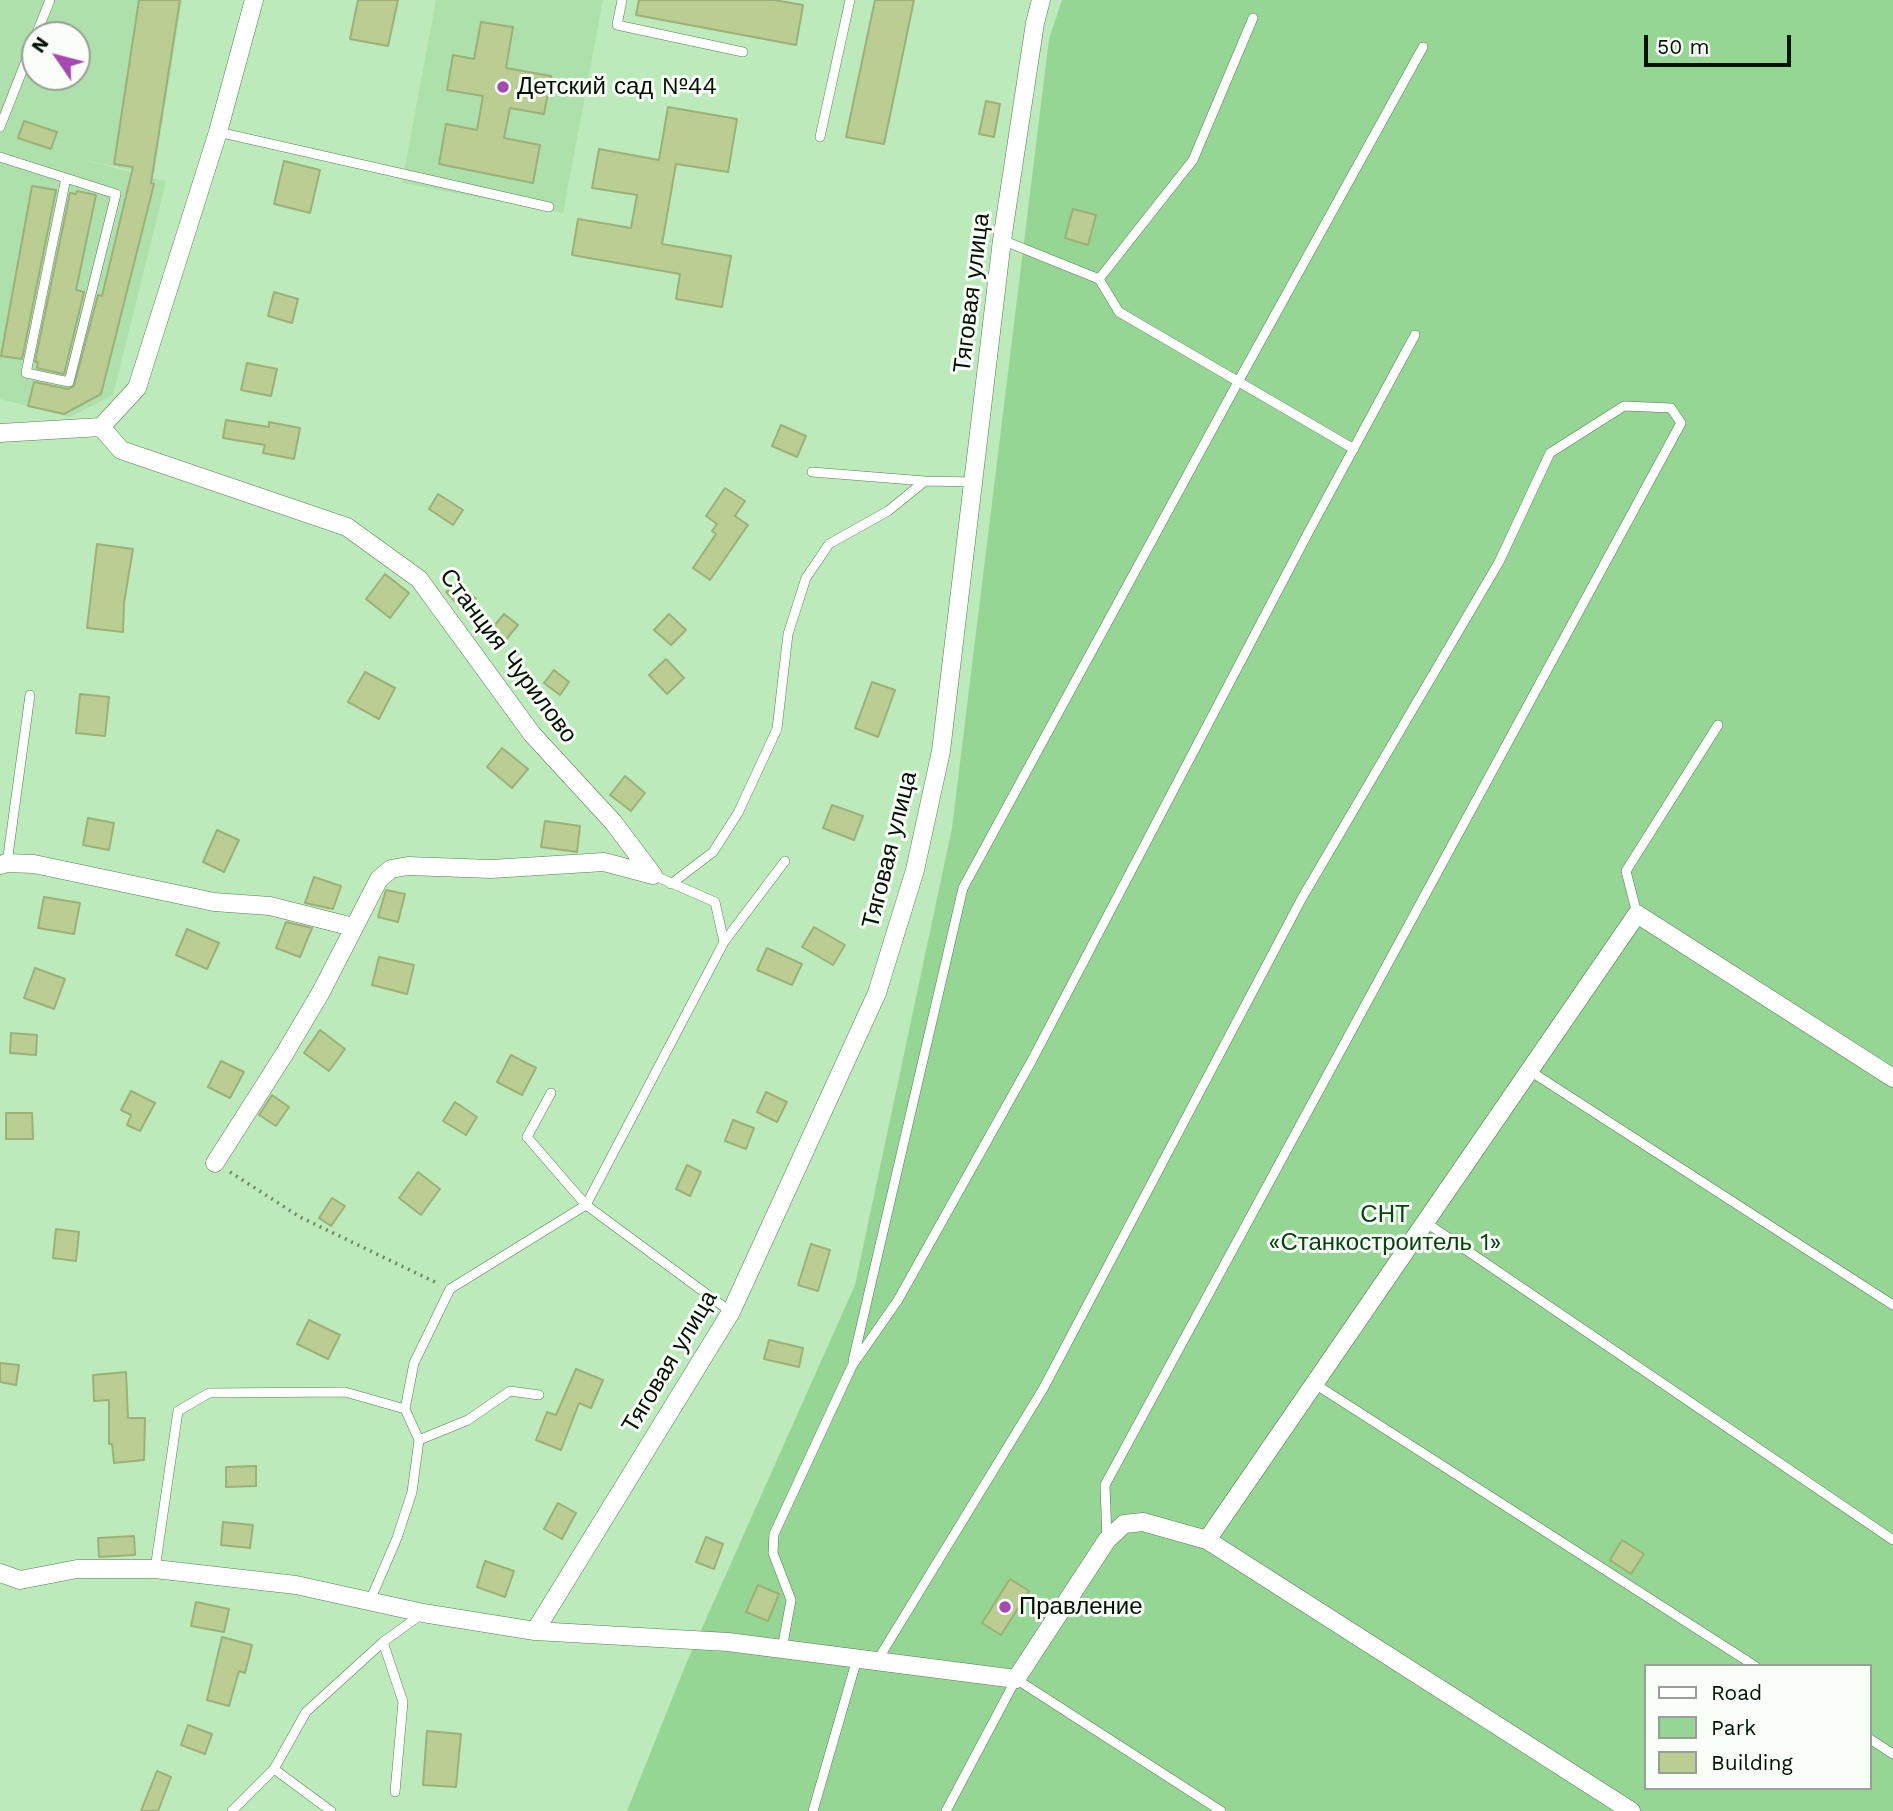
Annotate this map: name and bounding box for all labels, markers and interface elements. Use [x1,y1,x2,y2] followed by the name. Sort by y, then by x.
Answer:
[21,21,91,91] north arrow
[1648,21,1795,65] scale bar
[27,32,53,57] text: N
[1657,34,1709,59] text: 50 m
[517,73,717,101] place label: Детский сад №44
[495,79,511,95] marker: Детский сад №44
[948,211,996,375] street label: Тяговая улица
[433,563,583,749] street label: Станция Чурилово
[857,768,923,932] street label: Тяговая улица
[1269,1201,1501,1257] park label: СНТ «Станкостроитель 1»
[616,1286,724,1438] street label: Тяговая улица
[1019,1593,1143,1621] place label: Правление
[997,1599,1013,1615] marker: Правление
[1644,1664,1872,1790] legend
[1711,1680,1762,1705] text: Road
[1711,1715,1756,1740] text: Park
[1711,1750,1793,1775] text: Building

